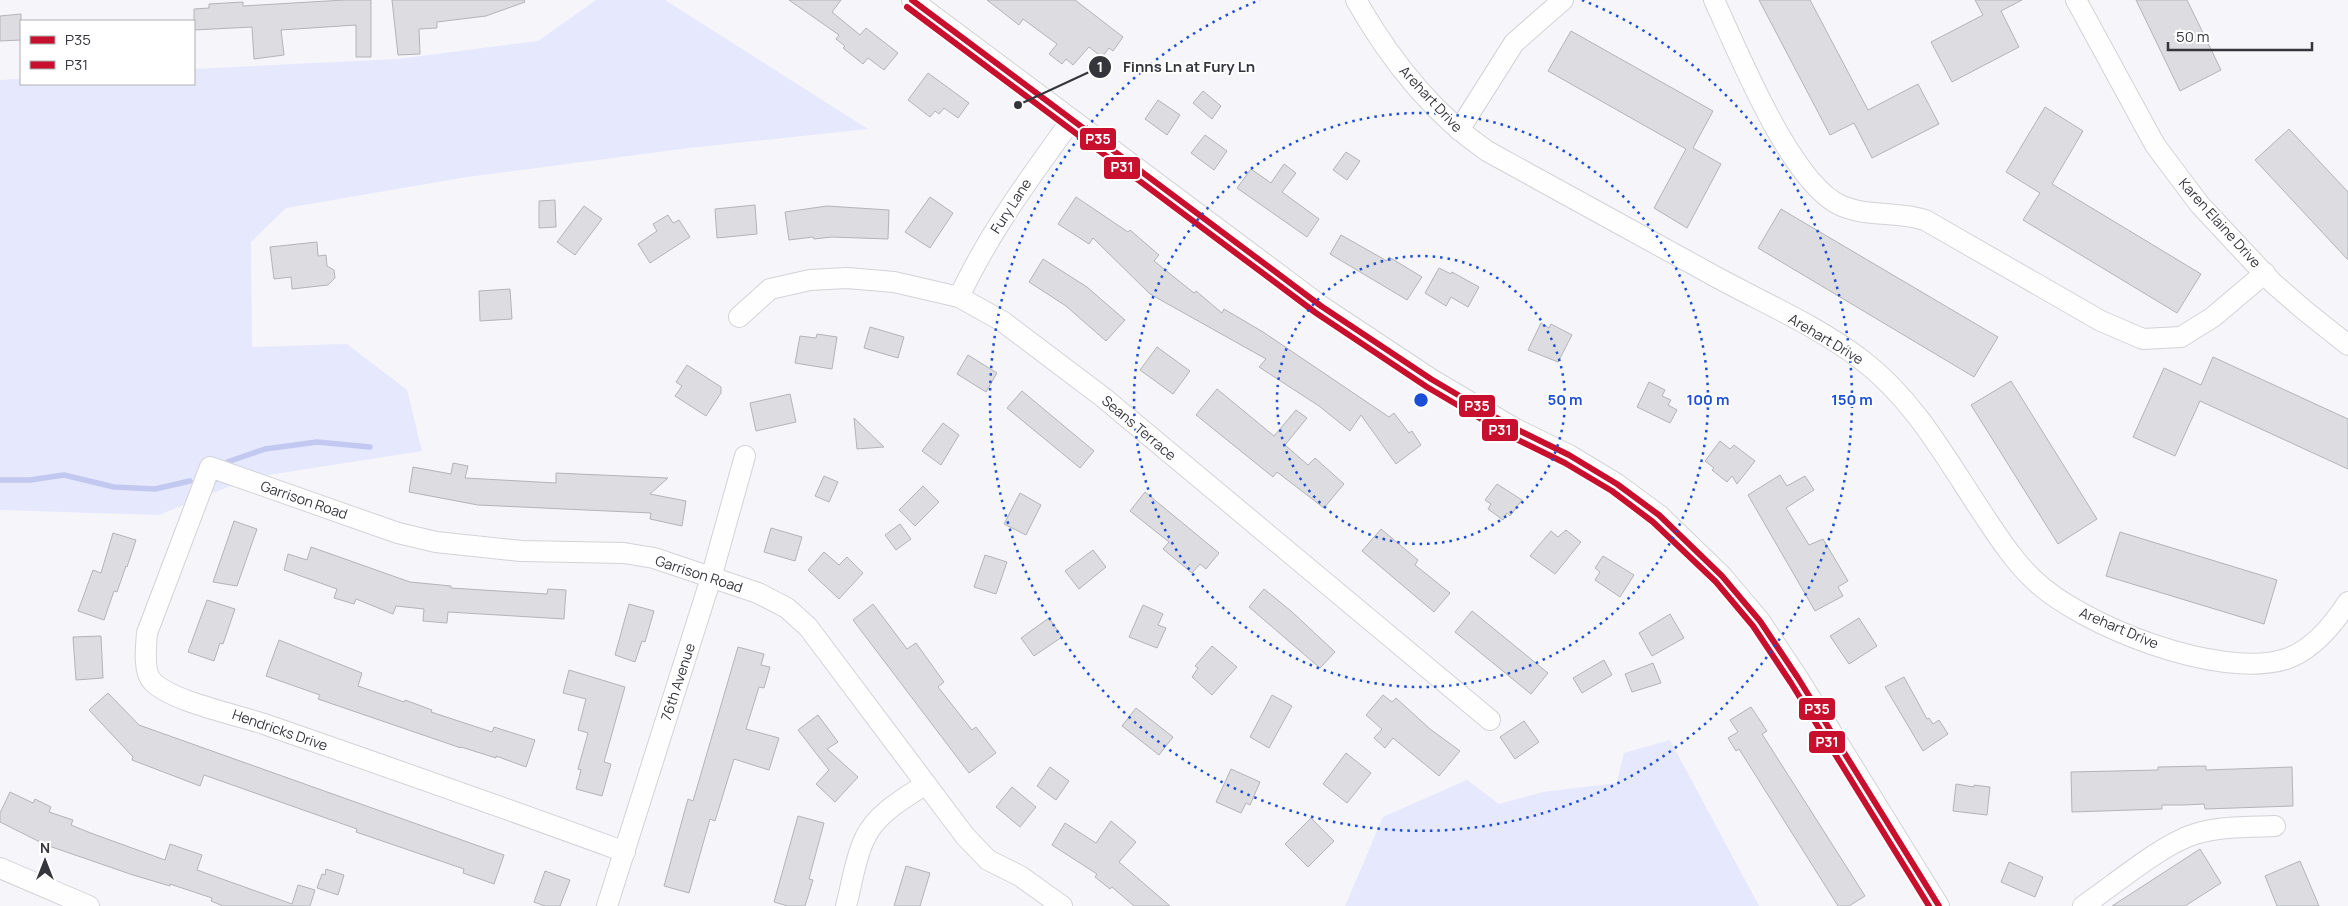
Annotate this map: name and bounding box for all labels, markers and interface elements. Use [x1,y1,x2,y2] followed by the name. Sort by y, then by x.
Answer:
[20,20,195,85] legend
[2168,20,2312,52] scale bar
[2176,26,2210,47] text: 50 m
[65,29,91,50] text: P35
[1088,52,1265,82] callout: Finns Ln at Fury Ln
[65,54,88,75] text: P31
[1097,56,1103,77] text: 1
[1123,56,1255,77] text: Finns Ln at Fury Ln
[1396,61,1467,136] street label: Arehart Drive
[1079,127,1117,151] line badge: P35
[1085,129,1111,148] text: P35
[1103,156,1141,180] line badge: P31
[1110,157,1134,176] text: P31
[2175,174,2266,272] street label: Karen Elaine Drive
[986,175,1035,237] street label: Fury Lane
[1785,309,1867,368] street label: Arehart Drive
[1547,389,1583,410] text: 50 m
[1687,389,1729,410] text: 100 m
[1831,389,1873,410] text: 150 m
[1098,391,1181,464] street label: Seans Terrace
[1412,391,1430,409] centre of rings
[1458,394,1496,418] line badge: P35
[1464,396,1490,415] text: P35
[1481,418,1519,442] line badge: P31
[1488,420,1512,439] text: P31
[258,476,350,523] street label: Garrison Road
[653,550,745,597] street label: Garrison Road
[2077,602,2162,653] street label: Arehart Drive
[656,641,699,723] street label: 76th Avenue
[1798,697,1836,721] line badge: P35
[1804,699,1830,718] text: P35
[230,704,330,755] street label: Hendricks Drive
[1808,730,1846,754] line badge: P31
[1815,732,1839,751] text: P31
[20,836,70,886] north arrow
[40,838,50,857] text: N

